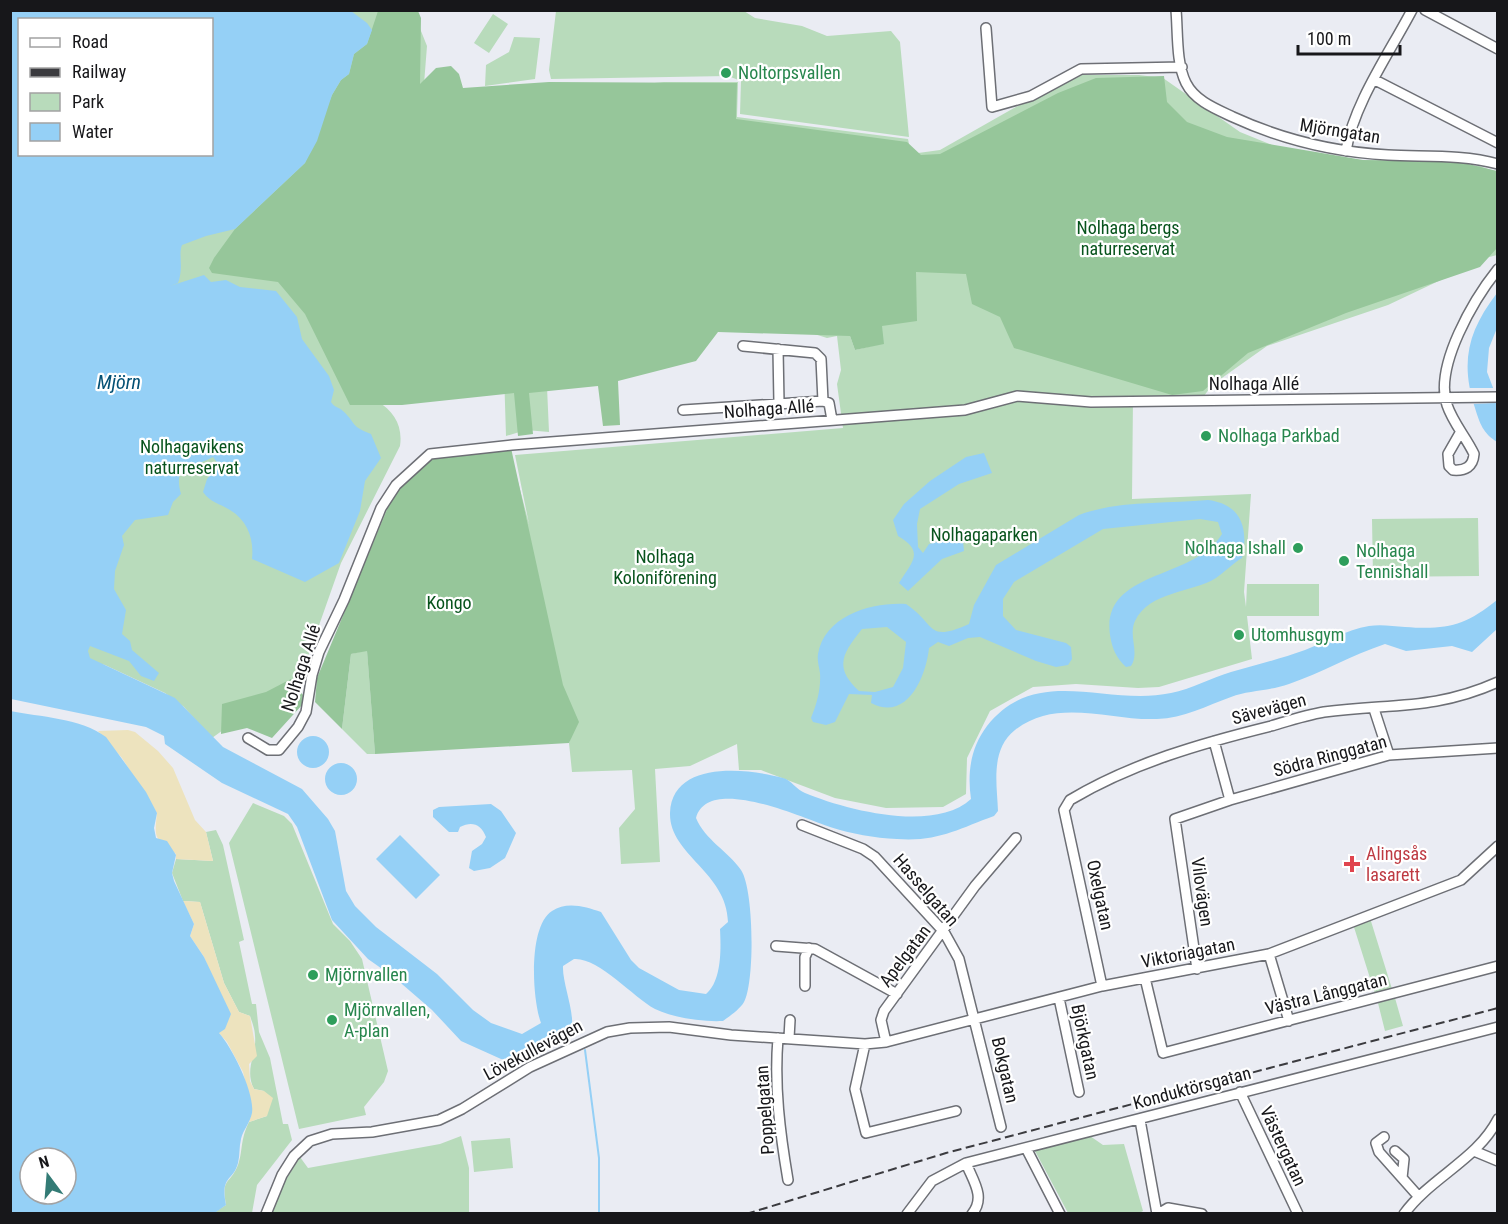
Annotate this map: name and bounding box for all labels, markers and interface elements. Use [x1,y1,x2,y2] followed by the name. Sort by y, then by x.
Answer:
[18,18,213,156] legend
[1298,18,1400,56] scale bar
[1307,28,1351,49] text: 100 m
[72,31,108,52] text: Road
[72,61,127,82] text: Railway
[738,62,841,83] place label: Noltorpsvallen
[719,66,733,80] marker: Noltorpsvallen
[72,91,104,112] text: Park
[1298,114,1382,147] street label: Mjörngatan
[72,121,114,142] text: Water
[1077,217,1179,259] park label: Nolhaga bergs naturreservat
[97,370,141,394] water label: Mjörn
[1209,373,1299,394] street label: Nolhaga Allé
[723,395,815,422] street label: Nolhaga Allé
[1218,425,1340,446] place label: Nolhaga Parkbad
[1199,429,1213,443] marker: Nolhaga Parkbad
[140,436,244,478] park label: Nolhagavikens naturreservat
[930,524,1038,545] park label: Nolhagaparken
[1184,537,1286,558] place label: Nolhaga Ishall
[1356,540,1428,582] place label: Nolhaga Tennishall
[1291,541,1305,555] marker: Nolhaga Ishall
[613,546,717,588] park label: Nolhaga Koloniförening
[1337,554,1351,568] marker: Nolhaga Tennishall
[426,592,472,613] park label: Kongo
[277,622,324,714] street label: Nolhaga Allé
[1251,624,1344,645] place label: Utomhusgym
[1232,628,1246,642] marker: Utomhusgym
[1229,689,1308,728] street label: Sävevägen
[1271,730,1389,781] street label: Södra Ringgatan
[1366,843,1427,885] place label: Alingsås lasarett
[889,849,963,930] street label: Hasselgatan
[1343,855,1361,873] marker: Alingsås lasarett
[1187,856,1218,928] street label: Vilovägen
[1083,858,1118,932] street label: Oxelgatan
[875,921,935,991] street label: Apelgatan
[1139,933,1236,972] street label: Viktoriagatan
[325,964,407,985] place label: Mjörnvallen
[306,968,320,982] marker: Mjörnvallen
[1263,968,1389,1019] street label: Västra Långgatan
[344,999,430,1041] place label: Mjörnvallen, A-plan
[1067,1002,1104,1081] street label: Björkgatan
[325,1013,339,1027] marker: Mjörnvallen, A-plan
[480,1015,586,1084] street label: Lövekullevägen
[988,1035,1023,1105] street label: Bokgatan
[1131,1062,1253,1113] street label: Konduktörsgatan
[751,1065,778,1155] street label: Poppelgatan
[1256,1102,1311,1189] street label: Västergatan
[18,1146,78,1206] north arrow
[37,1152,51,1173] text: N

